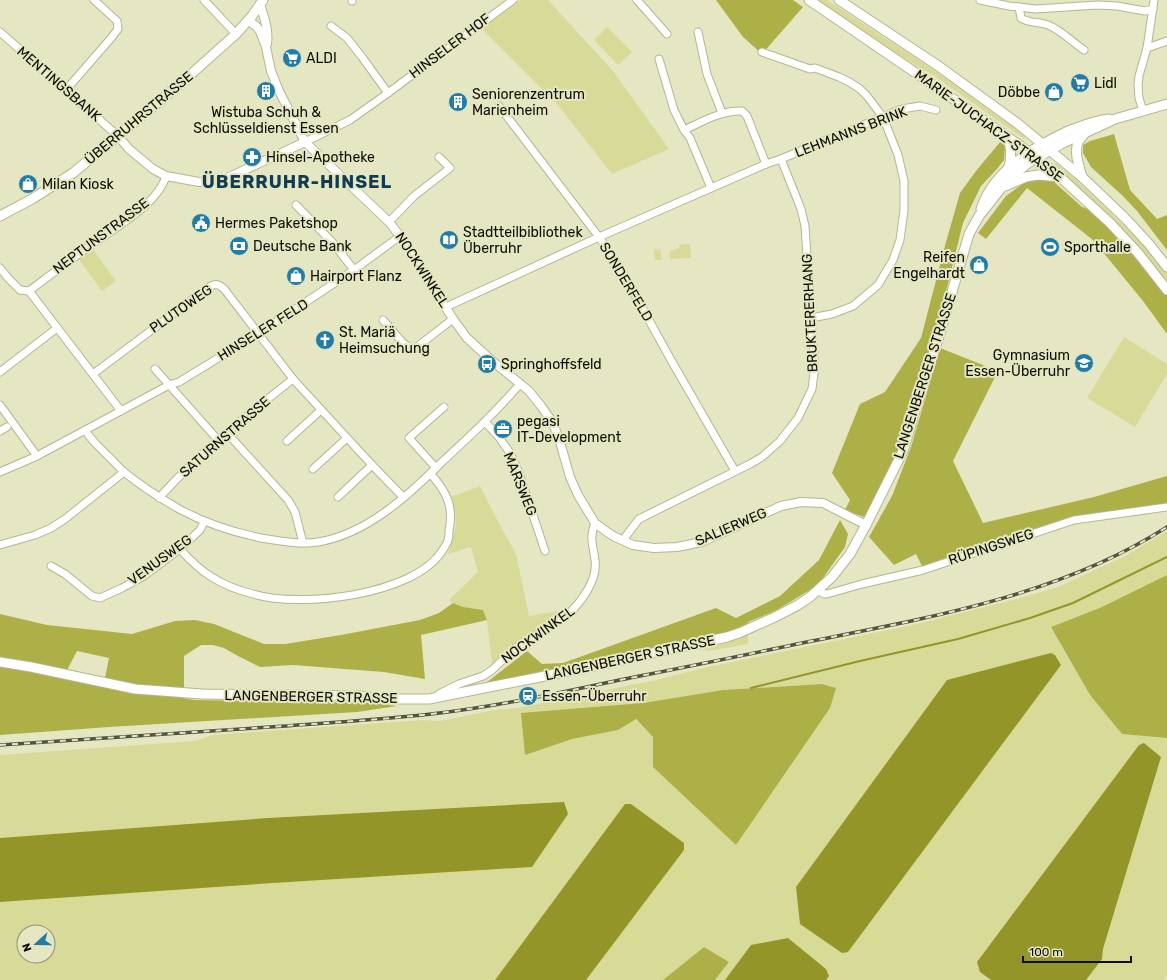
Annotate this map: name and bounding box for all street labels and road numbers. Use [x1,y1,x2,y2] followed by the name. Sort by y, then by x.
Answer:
[406,10,494,82] street label: HINSELER HOF
[13,43,105,126] street label: MENTINGSBANK
[911,66,1067,186] street label: MARIE-JUCHACZ-STRASSE
[81,68,197,168] street label: ÜBERRUHRSTRASSE
[792,103,910,161] street label: LEHMANNS BRINK
[50,194,152,278] street label: NEPTUNSTRASSE
[391,229,453,311] street label: NOCKWINKEL
[596,239,656,325] street label: SONDERFELD
[798,253,822,373] street label: BRUKTERERHANG
[146,281,216,337] street label: PLUTOWEG
[890,291,960,461] street label: LANGENBERGER STRASSE
[214,295,312,365] street label: HINSELER FELD
[176,393,274,481] street label: SATURNSTRASSE
[499,450,541,518] street label: MARSWEG
[693,504,769,550] street label: SALIERWEG
[946,525,1036,569] street label: RÜPINGSWEG
[125,531,195,589] street label: VENUSWEG
[498,603,578,667] street label: NOCKWINKEL
[543,632,717,684] street label: LANGENBERGER STRASSE
[224,687,398,707] street label: LANGENBERGER STRASSE

